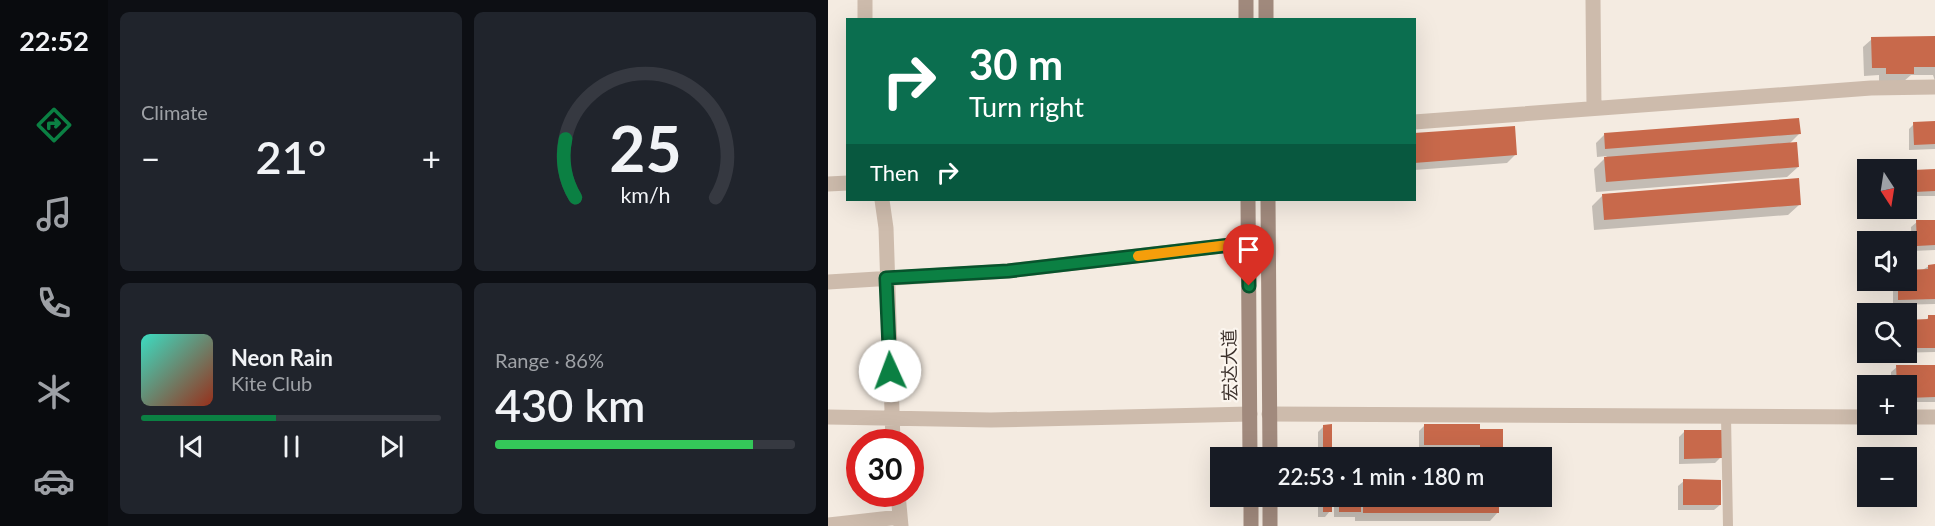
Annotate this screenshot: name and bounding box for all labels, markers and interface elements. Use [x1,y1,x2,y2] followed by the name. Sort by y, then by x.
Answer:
[19,24,89,57] text: 22:52
[969,39,1063,89] text: 30 m
[870,42,948,120] icon: right
[969,90,1084,123] text: Turn right
[141,100,208,124] text: Climate
[33,104,75,146] icon: directions
[609,110,681,185] text: 25
[256,130,326,184] text: 21°
[141,138,160,178] text: −
[422,138,441,178] text: +
[931,156,964,189] icon: right
[870,159,919,186] text: Then
[1857,159,1917,219] north arrow
[1857,159,1917,507] map controls
[620,183,670,209] text: km/h
[33,193,75,235] icon: music
[1223,224,1274,286] pin
[1857,231,1917,291] button: sound
[1232,233,1265,266] icon: arrive
[33,282,75,324] icon: phone
[1857,303,1917,363] button: search
[1217,329,1241,401] street label: 宏达大道
[858,339,922,403] position arrow
[231,344,333,371] text: Neon Rain
[495,348,604,372] text: Range · 86%
[33,371,75,413] icon: climate
[231,371,312,395] text: Kite Club
[1857,375,1917,435] button: +
[495,378,645,432] text: 430 km
[846,429,924,507] speed limit sign: 30
[175,430,208,463] icon: previous
[275,430,308,463] icon: pause
[375,430,408,463] icon: next
[1857,447,1917,507] button: −
[33,460,75,502] icon: car
[1278,463,1484,490] text: 22:53 · 1 min · 180 m

